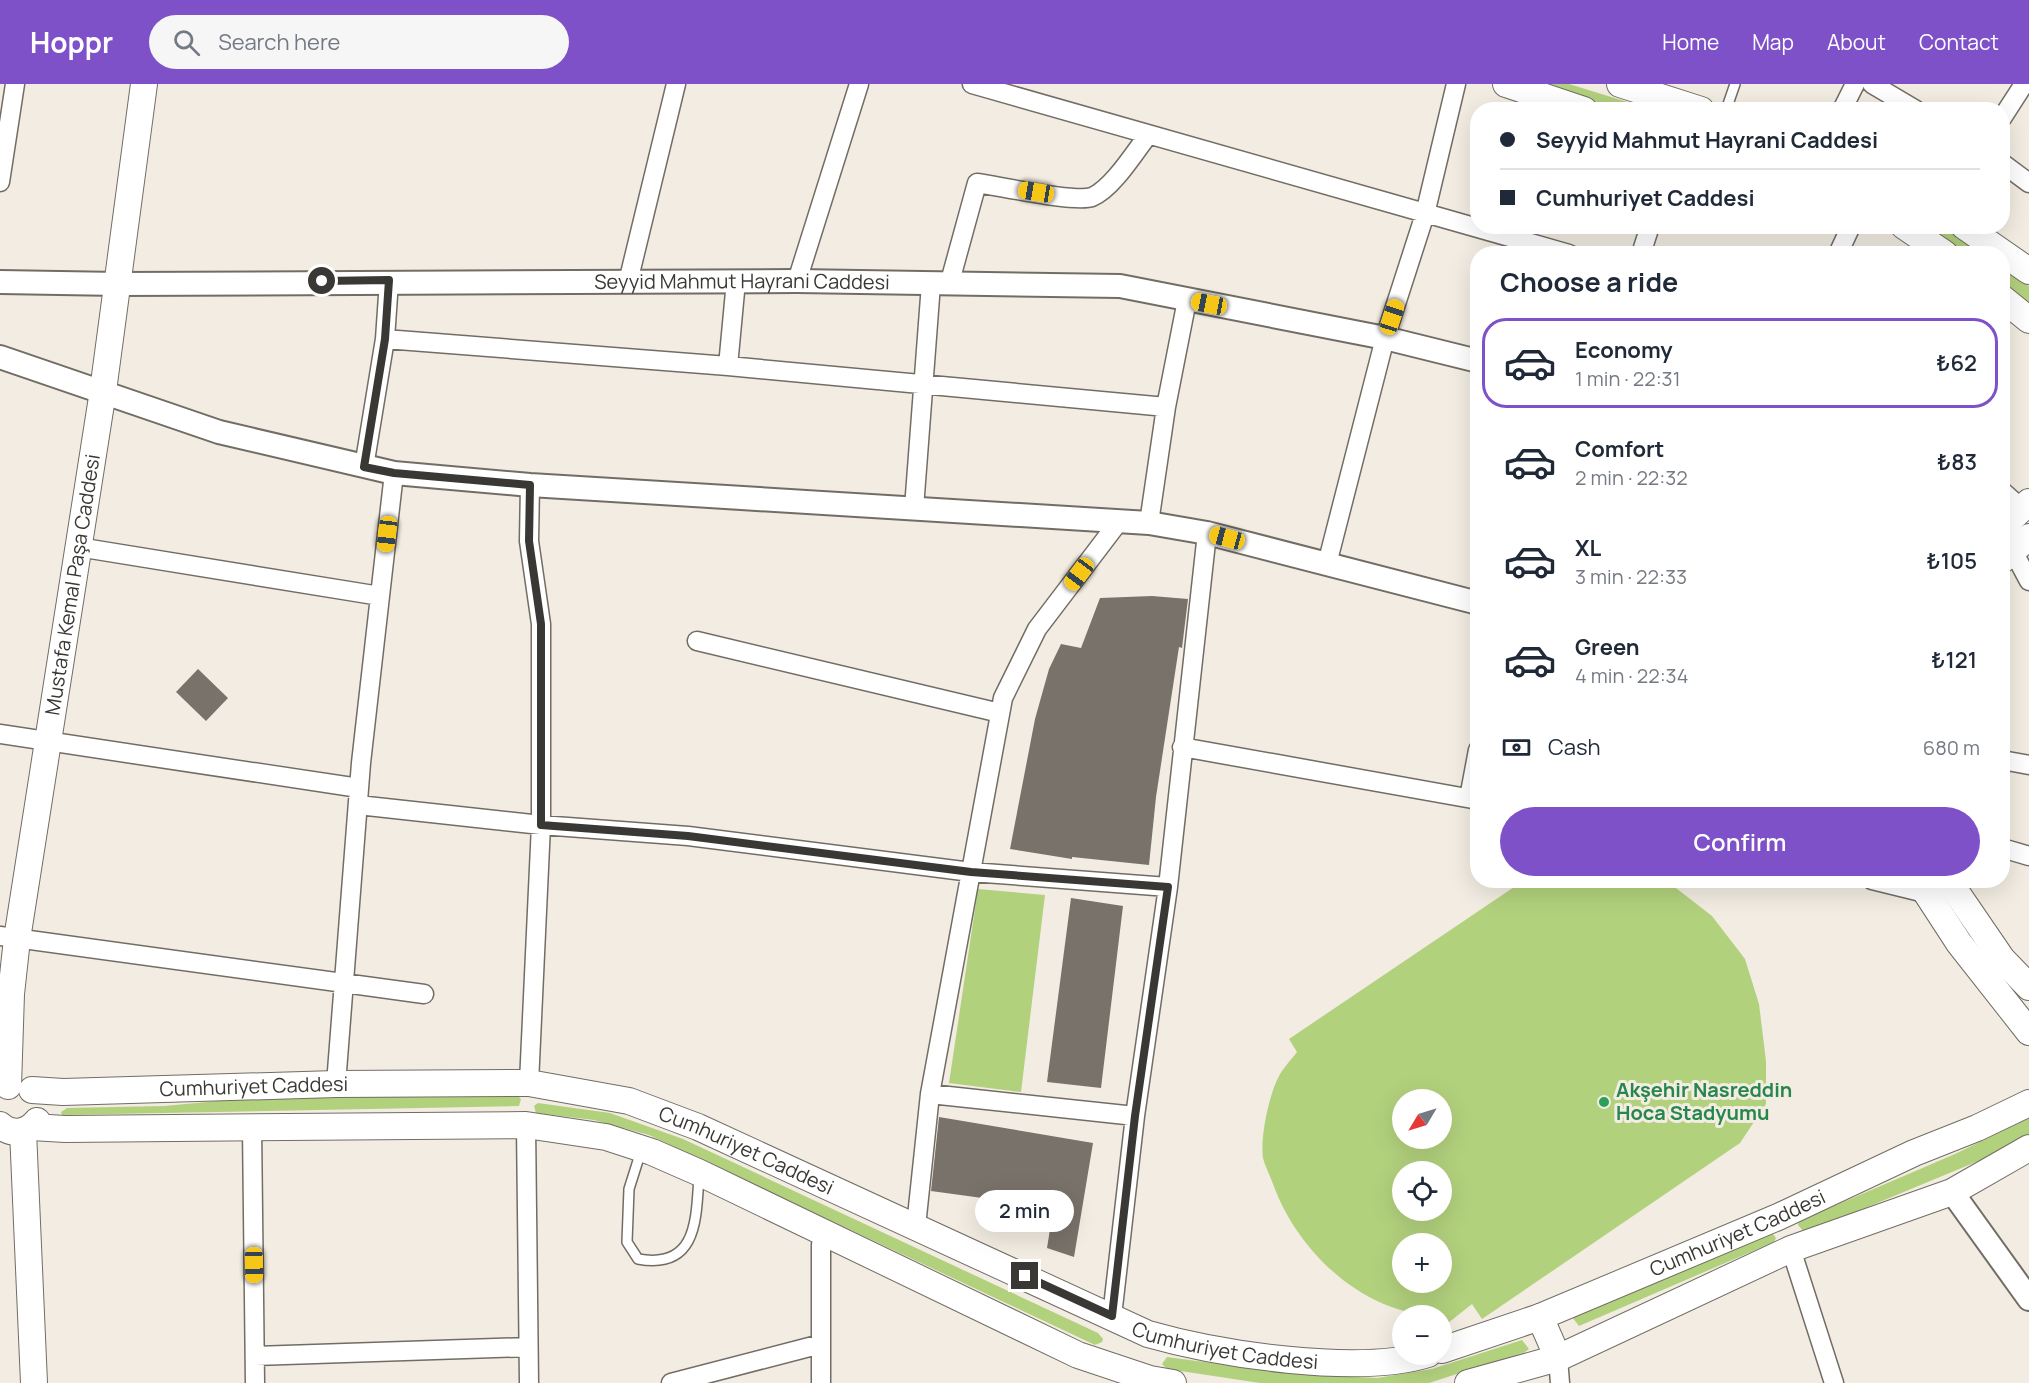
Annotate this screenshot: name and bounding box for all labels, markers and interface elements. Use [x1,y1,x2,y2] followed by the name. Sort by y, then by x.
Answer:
[149,15,569,69] search box
[30,23,113,61] text: Hoppr
[170,26,203,59] icon: search
[218,27,340,57] text: Search here
[1662,28,1719,56] text: Home
[1752,28,1794,56] text: Map
[1827,28,1886,56] text: About
[1919,28,1999,56] text: Contact
[1536,125,1878,155] text: Seyyid Mahmut Hayrani Caddesi
[1017,180,1055,204] car
[1536,183,1755,213] text: Cumhuriyet Caddesi
[1500,263,1678,300] text: Choose a ride
[308,267,335,294] route start
[594,267,890,295] street label: Seyyid Mahmut Hayrani Caddesi
[1190,292,1228,316] car
[1378,297,1406,337] car
[1575,335,1673,365] text: Economy
[1503,336,1557,390] icon: car
[1936,348,1977,378] text: ₺62
[1575,365,1680,392] text: 1 min · 22:31
[1575,434,1664,464] text: Comfort
[1503,435,1557,489] icon: car
[1937,447,1977,477] text: ₺83
[38,452,106,717] street label: Mustafa Kemal Paşa Caddesi
[1575,464,1688,491] text: 2 min · 22:32
[376,515,398,553] car
[1207,525,1247,551] car
[1575,533,1601,563] text: XL
[1503,534,1557,588] icon: car
[1927,546,1977,576] text: ₺105
[1061,554,1097,594] car
[1575,563,1687,590] text: 3 min · 22:33
[1575,632,1640,662] text: Green
[1503,633,1557,687] icon: car
[1931,645,1977,675] text: ₺121
[1575,662,1688,689] text: 4 min · 22:34
[1500,731,1533,764] icon: cash
[1548,732,1601,762] text: Cash
[1923,734,1980,761] text: 680 m
[1500,807,1980,876] button: Confirm
[159,1070,348,1102] street label: Cumhuriyet Caddesi
[1616,1076,1792,1126] place label: Akşehir Nasreddin Hoca Stadyumu
[1392,1089,1452,1149] north arrow
[1392,1089,1452,1365] map controls
[1597,1095,1611,1109] marker: Akşehir Nasreddin Hoca Stadyumu
[655,1099,838,1201] street label: Cumhuriyet Caddesi
[1392,1161,1452,1221] button: locate
[1645,1183,1830,1282] street label: Cumhuriyet Caddesi
[976,1189,1074,1231] callout: 2 min
[999,1197,1050,1224] text: 2 min
[1392,1233,1452,1293] button: +
[245,1247,263,1283] car
[1011,1262,1038,1289] route end
[1392,1305,1452,1365] button: −
[1128,1314,1319,1375] street label: Cumhuriyet Caddesi

